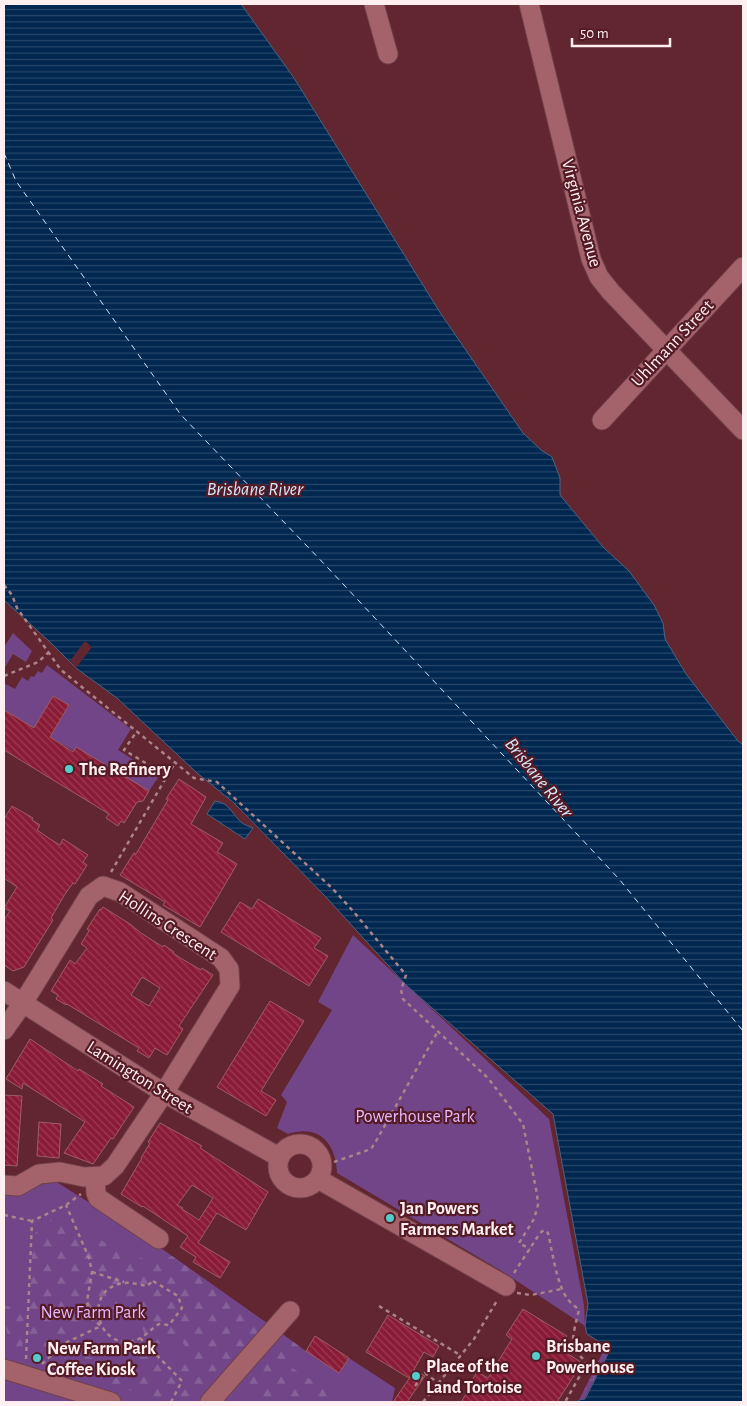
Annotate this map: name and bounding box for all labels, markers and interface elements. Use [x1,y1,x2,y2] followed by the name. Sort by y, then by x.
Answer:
[572,15,670,47] scale bar
[580,26,609,41] text: 50 m
[558,157,604,269] street label: Virginia Avenue
[628,297,717,391] street label: Uhlmann Street
[207,480,304,499] water label: Brisbane River
[501,734,577,822] water label: Brisbane River
[79,761,172,779] place label: The Refinery
[63,763,75,775] marker: The Refinery
[115,888,220,964] street label: Hollins Crescent
[83,1038,196,1118] street label: Lamington Street
[355,1108,476,1126] park label: Powerhouse Park
[400,1200,514,1239] place label: Jan Powers Farmers Market
[384,1212,396,1224] marker: Jan Powers Farmers Market
[40,1304,146,1322] park label: New Farm Park
[546,1338,634,1377] place label: Brisbane Powerhouse
[47,1340,156,1379] place label: New Farm Park Coffee Kiosk
[530,1350,542,1362] marker: Brisbane Powerhouse
[31,1352,43,1364] marker: New Farm Park Coffee Kiosk
[426,1358,522,1397] place label: Place of the Land Tortoise
[410,1370,422,1382] marker: Place of the Land Tortoise

